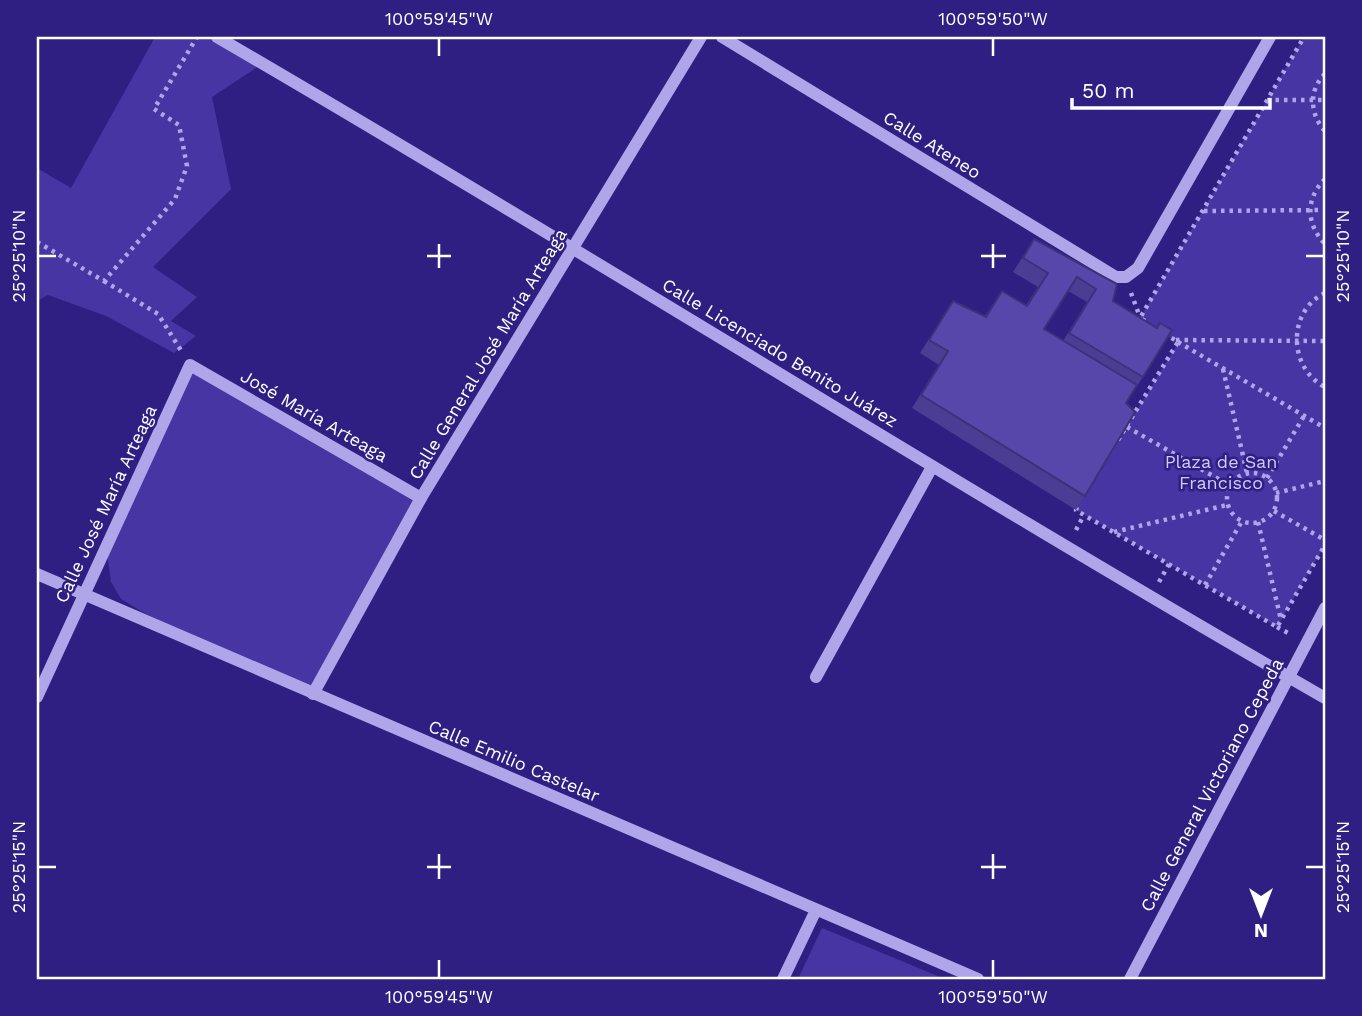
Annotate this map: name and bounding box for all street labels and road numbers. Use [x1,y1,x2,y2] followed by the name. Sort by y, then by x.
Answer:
[880,106,985,183] street label: Calle Ateneo
[404,224,571,483] street label: Calle General José María Arteaga
[659,274,902,431] street label: Calle Licenciado Benito Juárez
[237,365,391,466] street label: José María Arteaga
[50,402,161,606] street label: Calle José María Arteaga
[1136,655,1287,915] street label: Calle General Victoriano Cepeda
[426,715,603,806] street label: Calle Emilio Castelar

